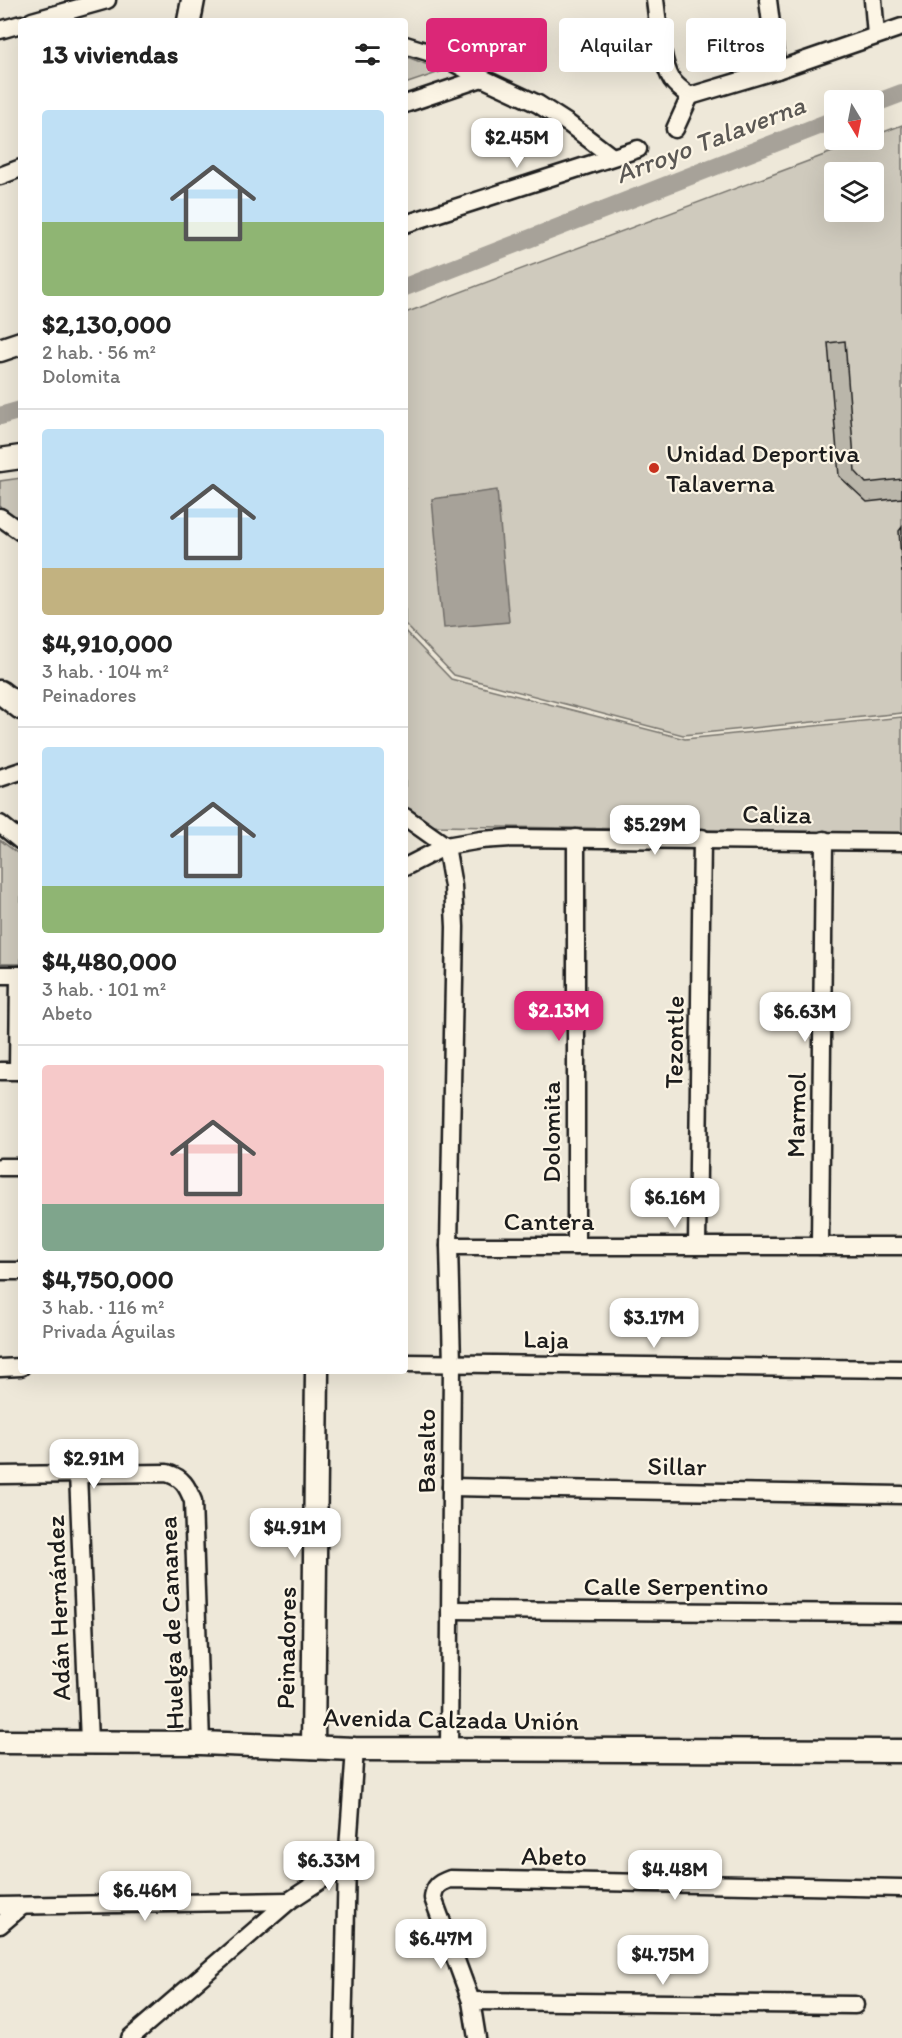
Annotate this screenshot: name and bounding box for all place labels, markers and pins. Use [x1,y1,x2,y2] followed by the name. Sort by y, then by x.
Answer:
[468,118,566,169] pin: $2.45M
[666,437,860,499] place label: Unidad Deportiva Talaverna
[647,461,661,475] marker: Unidad Deportiva Talaverna
[606,805,704,856] pin: $5.29M
[510,991,608,1042] pin: $2.13M
[756,992,854,1043] pin: $6.63M
[626,1178,724,1229] pin: $6.16M
[605,1298,703,1349] pin: $3.17M
[45,1439,143,1490] pin: $2.91M
[246,1508,344,1559] pin: $4.91M
[280,1841,378,1892] pin: $6.33M
[626,1850,724,1901] pin: $4.48M
[96,1871,194,1922] pin: $6.46M
[392,1919,490,1970] pin: $6.47M
[614,1935,712,1986] pin: $4.75M

